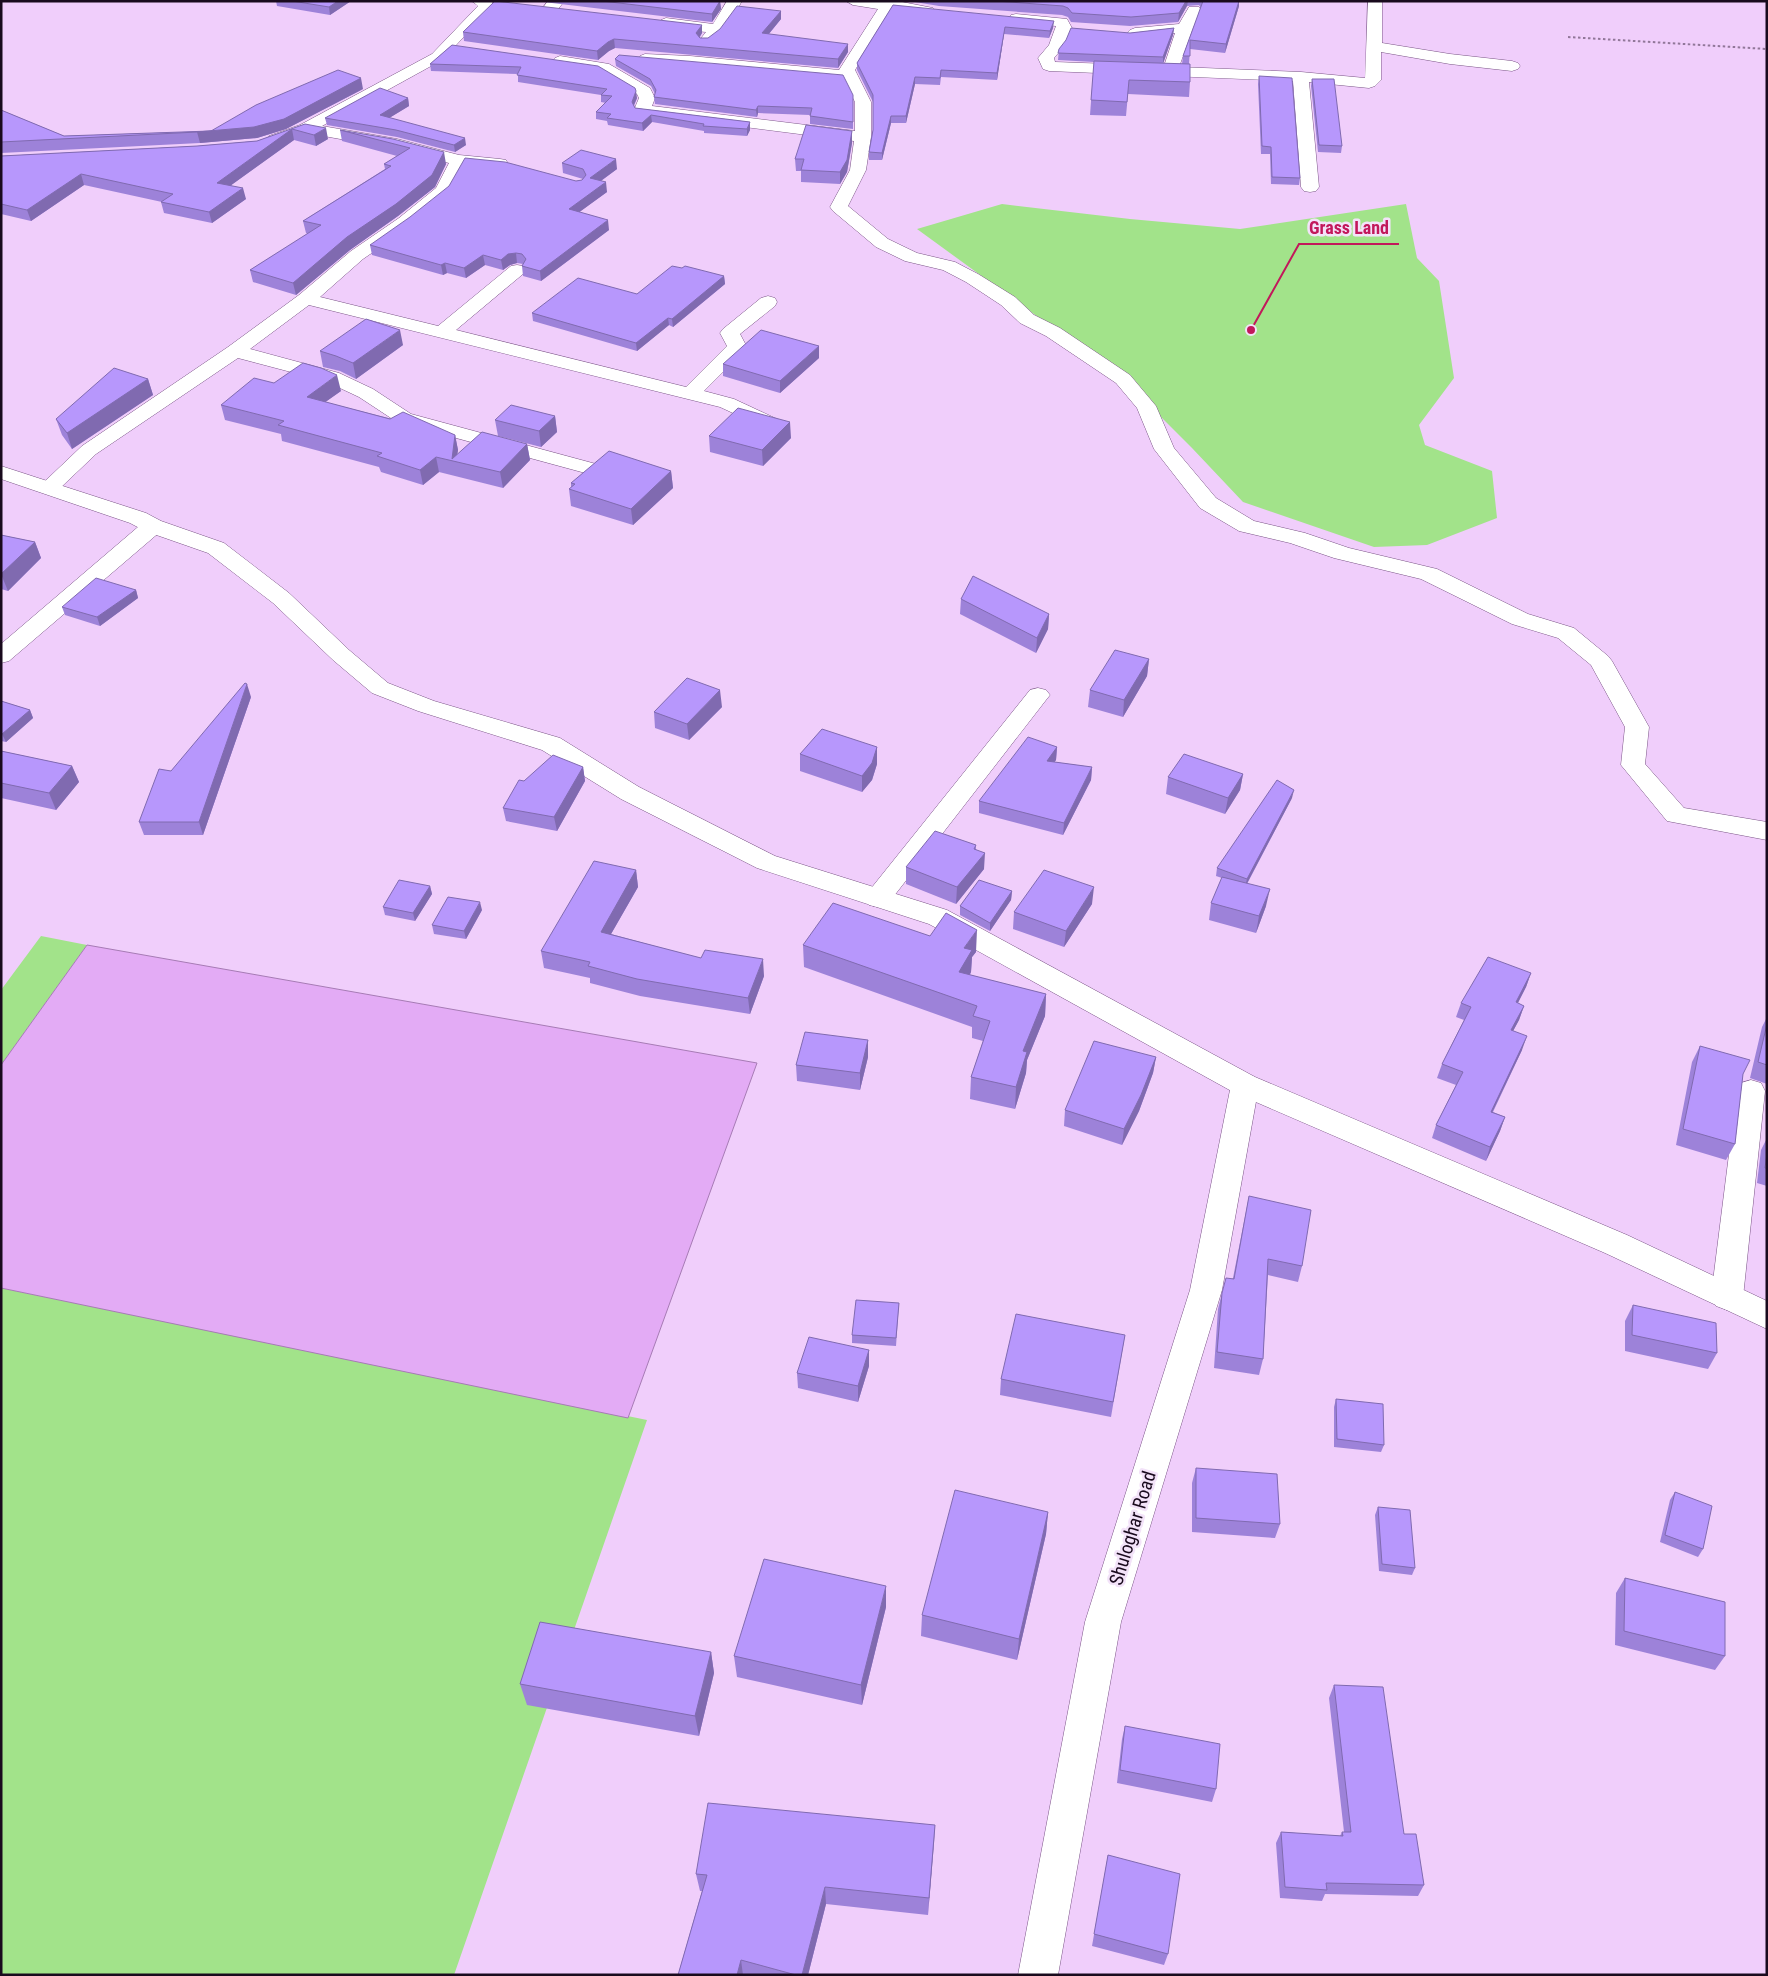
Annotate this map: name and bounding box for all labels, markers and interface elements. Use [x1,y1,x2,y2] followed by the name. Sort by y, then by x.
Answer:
[1299,211,1399,244] callout: Grass Land
[1309,217,1389,238] text: Grass Land
[1104,1468,1161,1588] street label: Shuloghar Road

